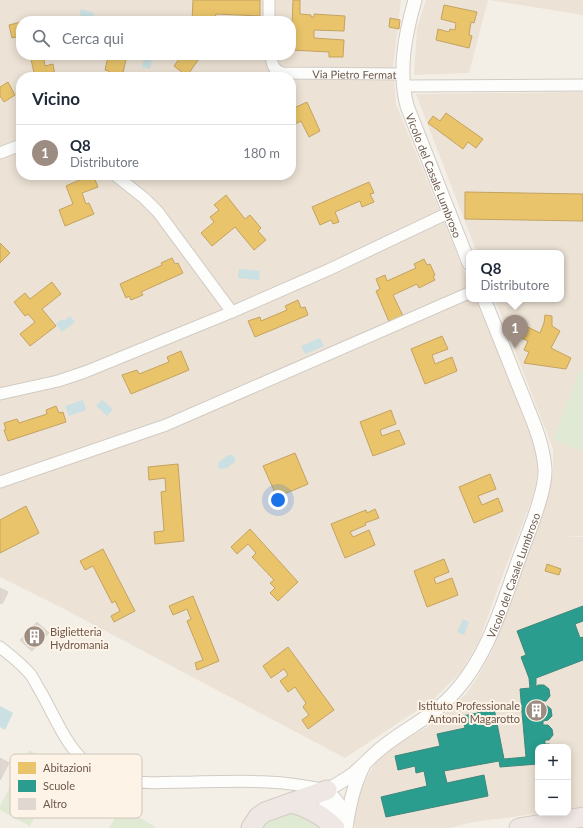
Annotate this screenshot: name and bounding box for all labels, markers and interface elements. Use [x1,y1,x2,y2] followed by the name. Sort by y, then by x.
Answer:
[16,16,296,60] search box
[30,27,52,49] icon: search
[62,29,124,47] text: Cerca qui
[312,67,397,80] street label: Via Pietro Fermat
[32,88,80,109] text: Vicino
[404,111,465,239] street label: Vicolo del Casale Lumbroso
[70,136,91,154] text: Q8
[41,145,49,161] text: 1
[243,145,280,161] text: 180 m
[70,154,139,170] text: Distributore
[466,250,564,302] popup
[481,259,501,277] text: Q8
[481,277,549,293] text: Distributore
[502,315,528,348] pin: 1
[268,490,288,510] your location
[484,511,542,640] street label: Vicolo del Casale Lumbroso
[22,624,48,650] building icon: Biglietteria Hydromania
[50,625,109,651] place label: Biglietteria Hydromania
[523,698,549,724] building icon: Istituto Professionale Antonio Magarotto
[418,699,520,725] place label: Istituto Professionale Antonio Magarotto
[535,744,571,816] map controls
[535,744,571,780] button: +
[10,754,142,818] legend
[43,761,92,774] text: Abitazioni
[43,779,75,792] text: Scuole
[535,780,571,816] button: −
[43,797,67,810] text: Altro

